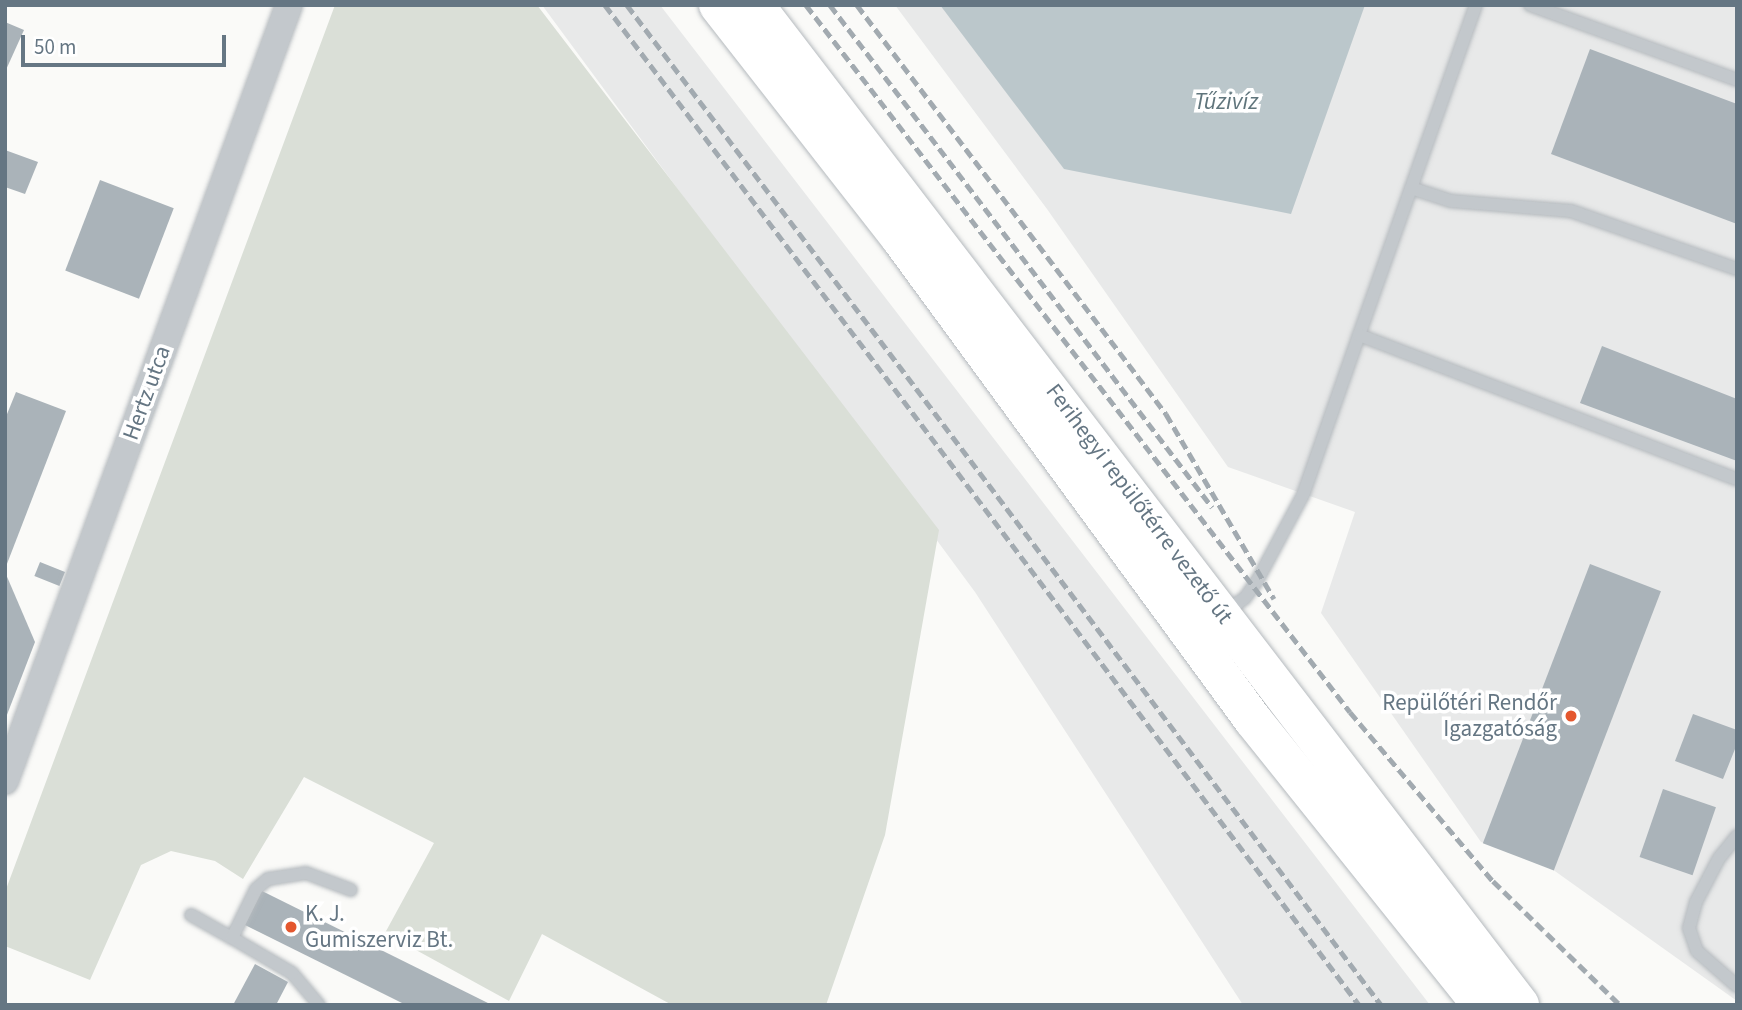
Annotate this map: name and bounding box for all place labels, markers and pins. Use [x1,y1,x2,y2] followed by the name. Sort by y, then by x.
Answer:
[1382,689,1557,743] place label: Repülőtéri Rendőr Igazgatóság
[1563,708,1579,724] marker: Repülőtéri Rendőr Igazgatóság
[305,900,453,954] place label: K. J. Gumiszerviz Bt.
[283,919,299,935] marker: K. J. Gumiszerviz Bt.

